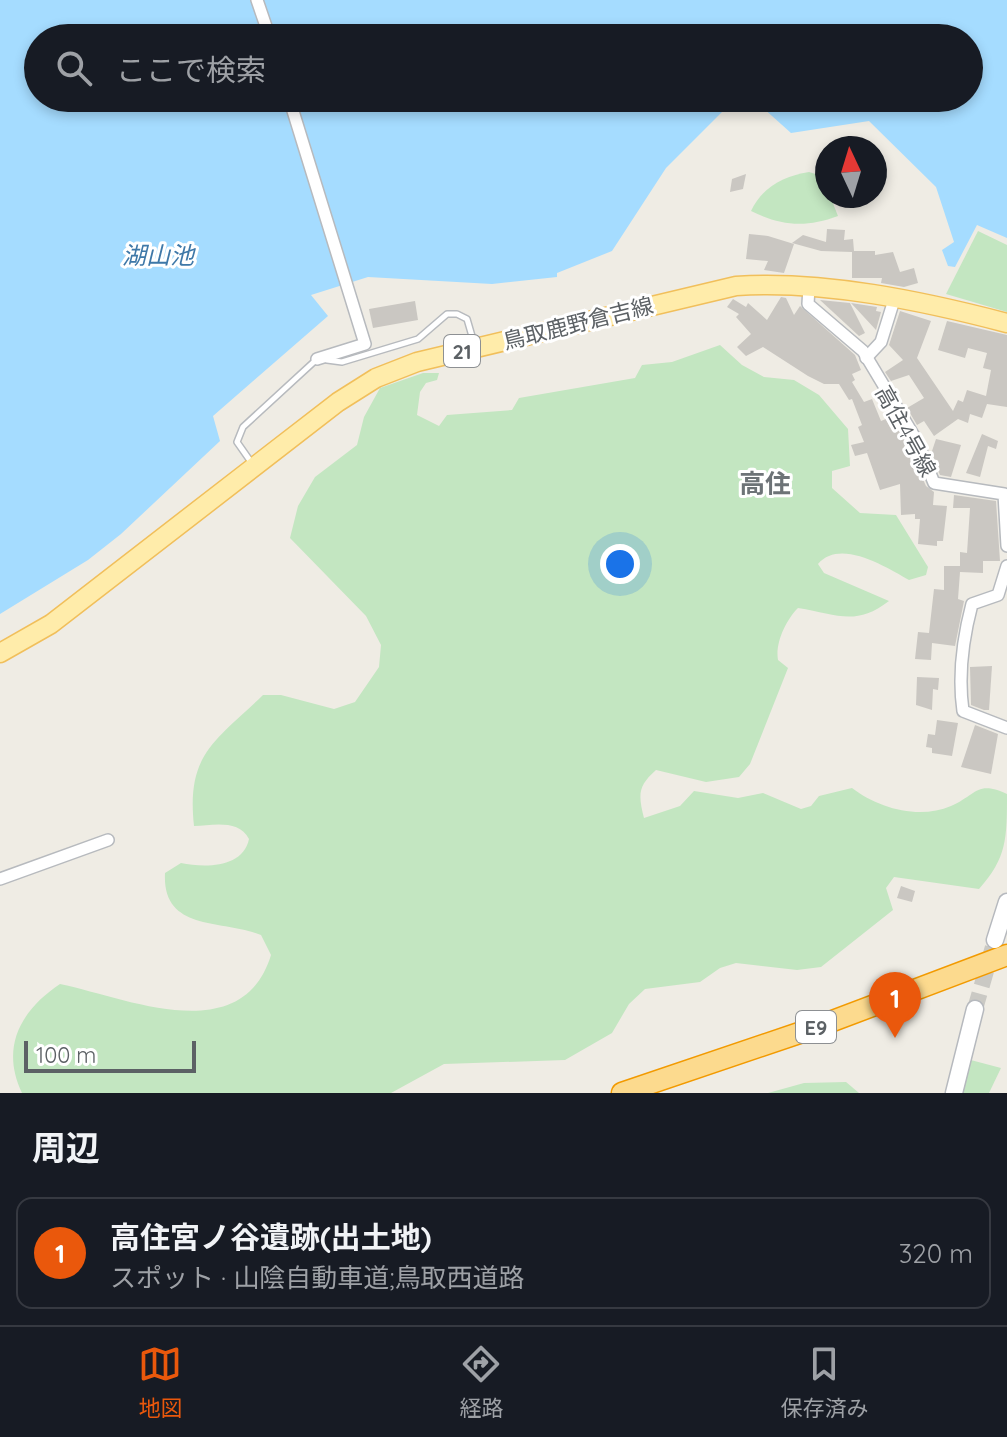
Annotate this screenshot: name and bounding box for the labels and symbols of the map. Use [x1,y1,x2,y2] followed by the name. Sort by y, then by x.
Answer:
[815,136,887,208] north arrow
[122,240,196,270] water label: 湖山池
[500,291,656,355] street label: 鳥取鹿野倉吉線
[444,335,480,367] road number: 21
[870,381,942,481] street label: 高住4号線
[739,467,791,500] district label: 高住
[600,544,640,584] your location
[869,972,921,1038] pin: 1
[796,1011,836,1043] road number: E9
[24,1037,196,1073] scale bar

